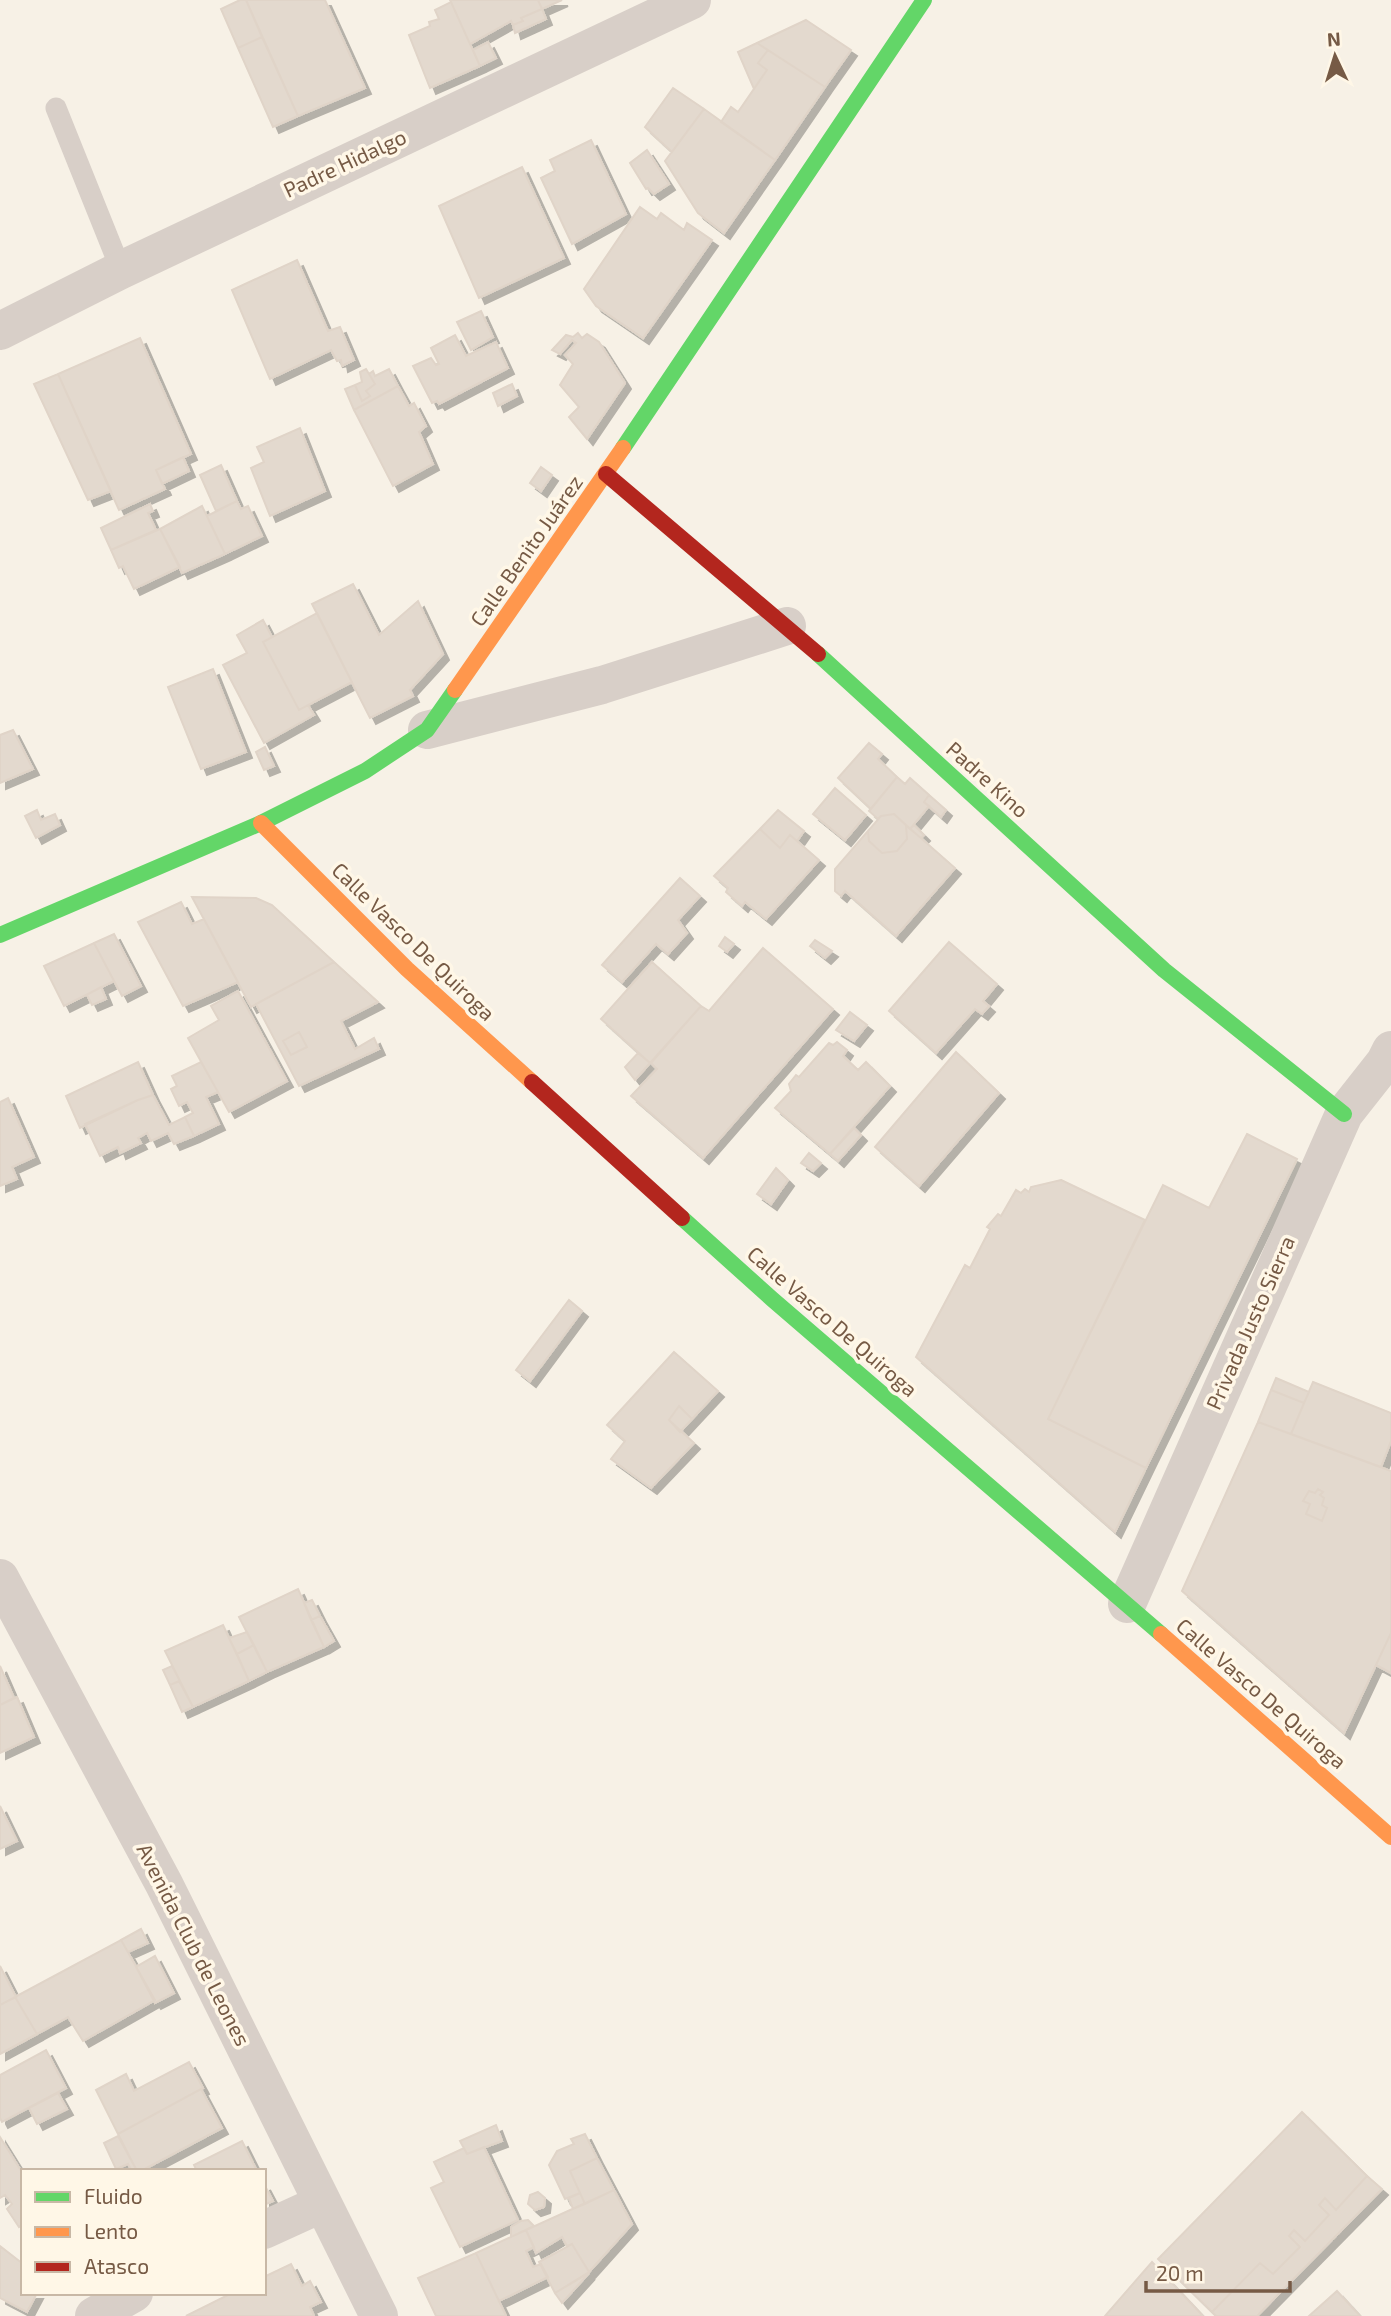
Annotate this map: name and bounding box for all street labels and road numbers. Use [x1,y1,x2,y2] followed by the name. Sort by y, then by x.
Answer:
[279,123,410,202] street label: Padre Hidalgo
[464,470,587,630] street label: Calle Benito Juárez
[942,736,1034,822] street label: Padre Kino
[327,857,501,1026] street label: Calle Vasco De Quiroga
[1200,1232,1299,1413] street label: Privada Justo Sierra
[742,1240,923,1402] street label: Calle Vasco De Quiroga
[1171,1612,1352,1774] street label: Calle Vasco De Quiroga
[132,1839,256,2050] street label: Avenida Club de Leones

